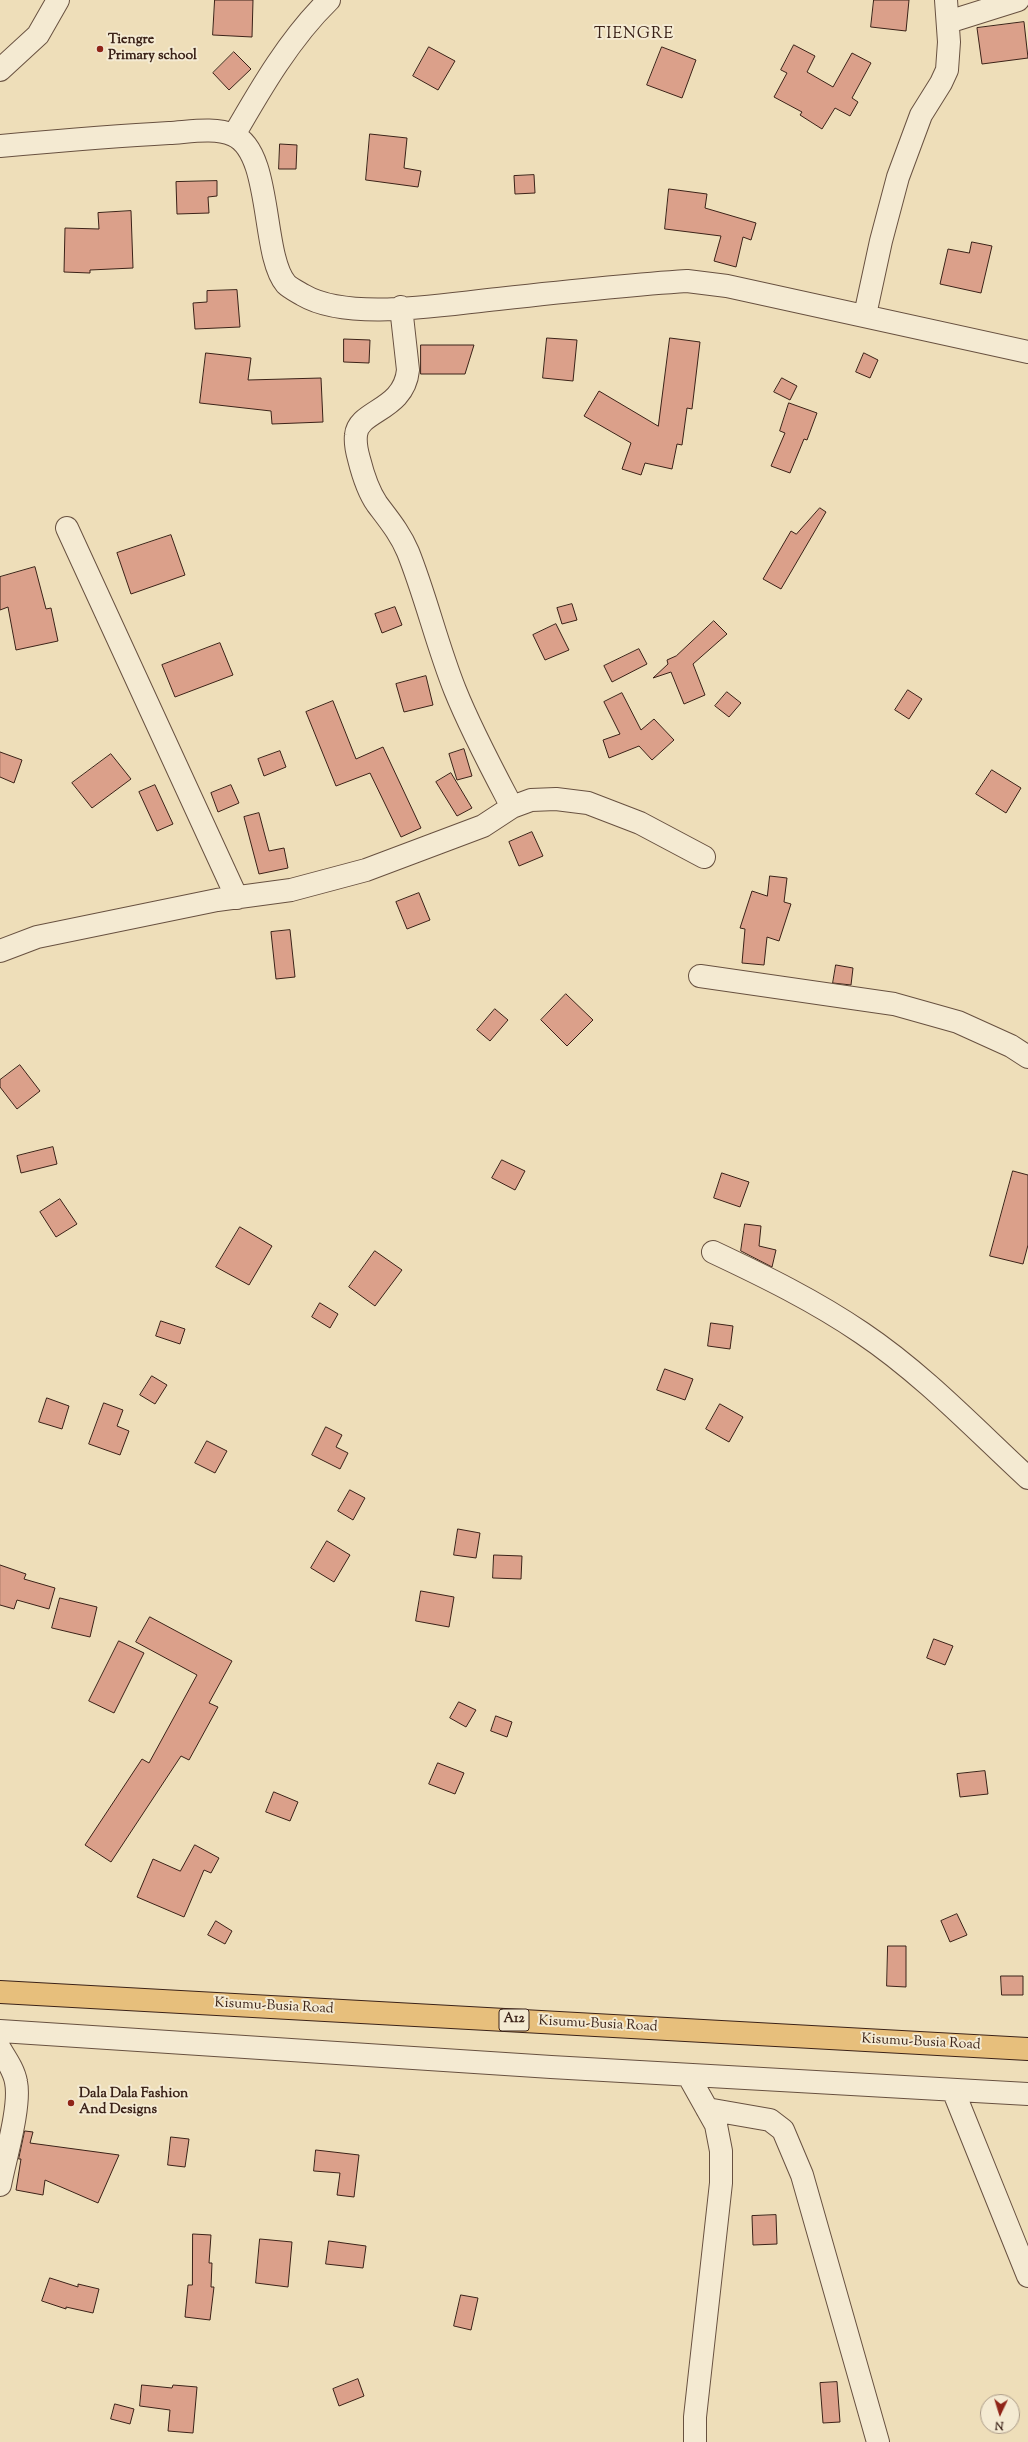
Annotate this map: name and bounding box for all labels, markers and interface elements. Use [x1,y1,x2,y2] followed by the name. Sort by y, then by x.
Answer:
[594,25,674,45] district label: TIENGRE
[108,33,197,66] place label: Tiengre Primary school
[95,44,105,54] marker: Tiengre Primary school
[214,1995,334,2019] street label: Kisumu-Busia Road
[499,2009,529,2031] road number: A12
[538,2013,658,2037] street label: Kisumu-Busia Road
[861,2031,981,2055] street label: Kisumu-Busia Road
[79,2087,188,2120] place label: Dala Dala Fashion And Designs
[66,2098,76,2108] marker: Dala Dala Fashion And Designs
[980,2394,1020,2434] north arrow
[994,2417,1004,2433] text: N

